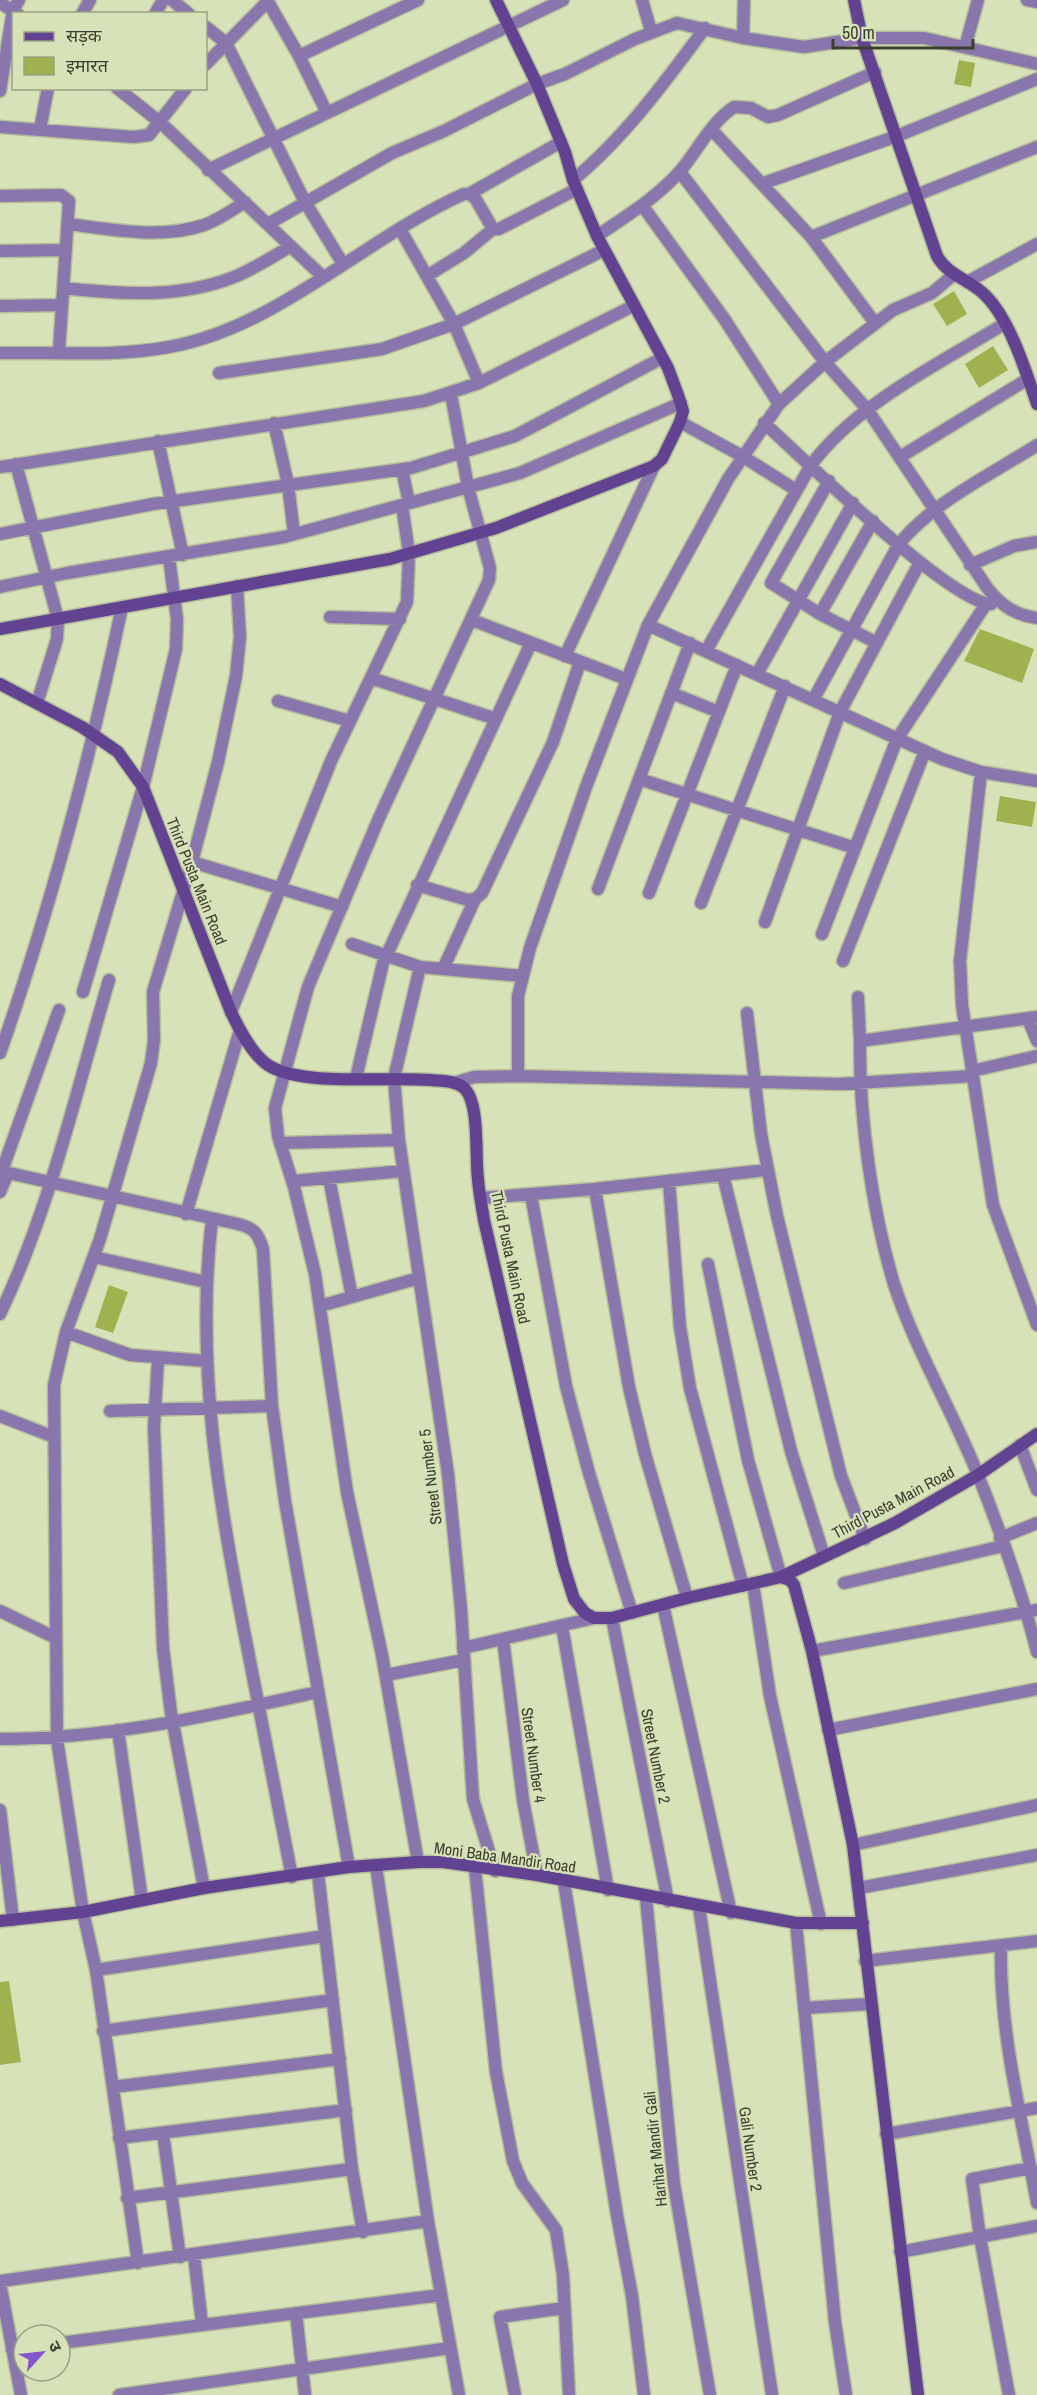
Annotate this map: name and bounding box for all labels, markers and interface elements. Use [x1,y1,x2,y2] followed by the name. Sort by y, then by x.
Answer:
[12,12,207,90] legend
[833,12,972,50] scale bar
[842,20,875,45] text: 50 m
[66,23,103,48] text: सड़क
[66,53,109,78] text: इमारत
[161,814,233,948] street label: Third Pusta Main Road
[486,1188,536,1326] street label: Third Pusta Main Road
[413,1428,447,1526] street label: Street Number 5
[828,1460,958,1544] street label: Third Pusta Main Road
[516,1706,552,1804] street label: Street Number 4
[636,1707,676,1805] street label: Street Number 2
[433,1836,577,1878] street label: Moni Baba Mandir Road
[638,2090,672,2208] street label: Harihar Mandir Gali
[734,2105,768,2193] street label: Gali Number 2
[12,2323,72,2383] north arrow
[43,2337,68,2356] text: उ

